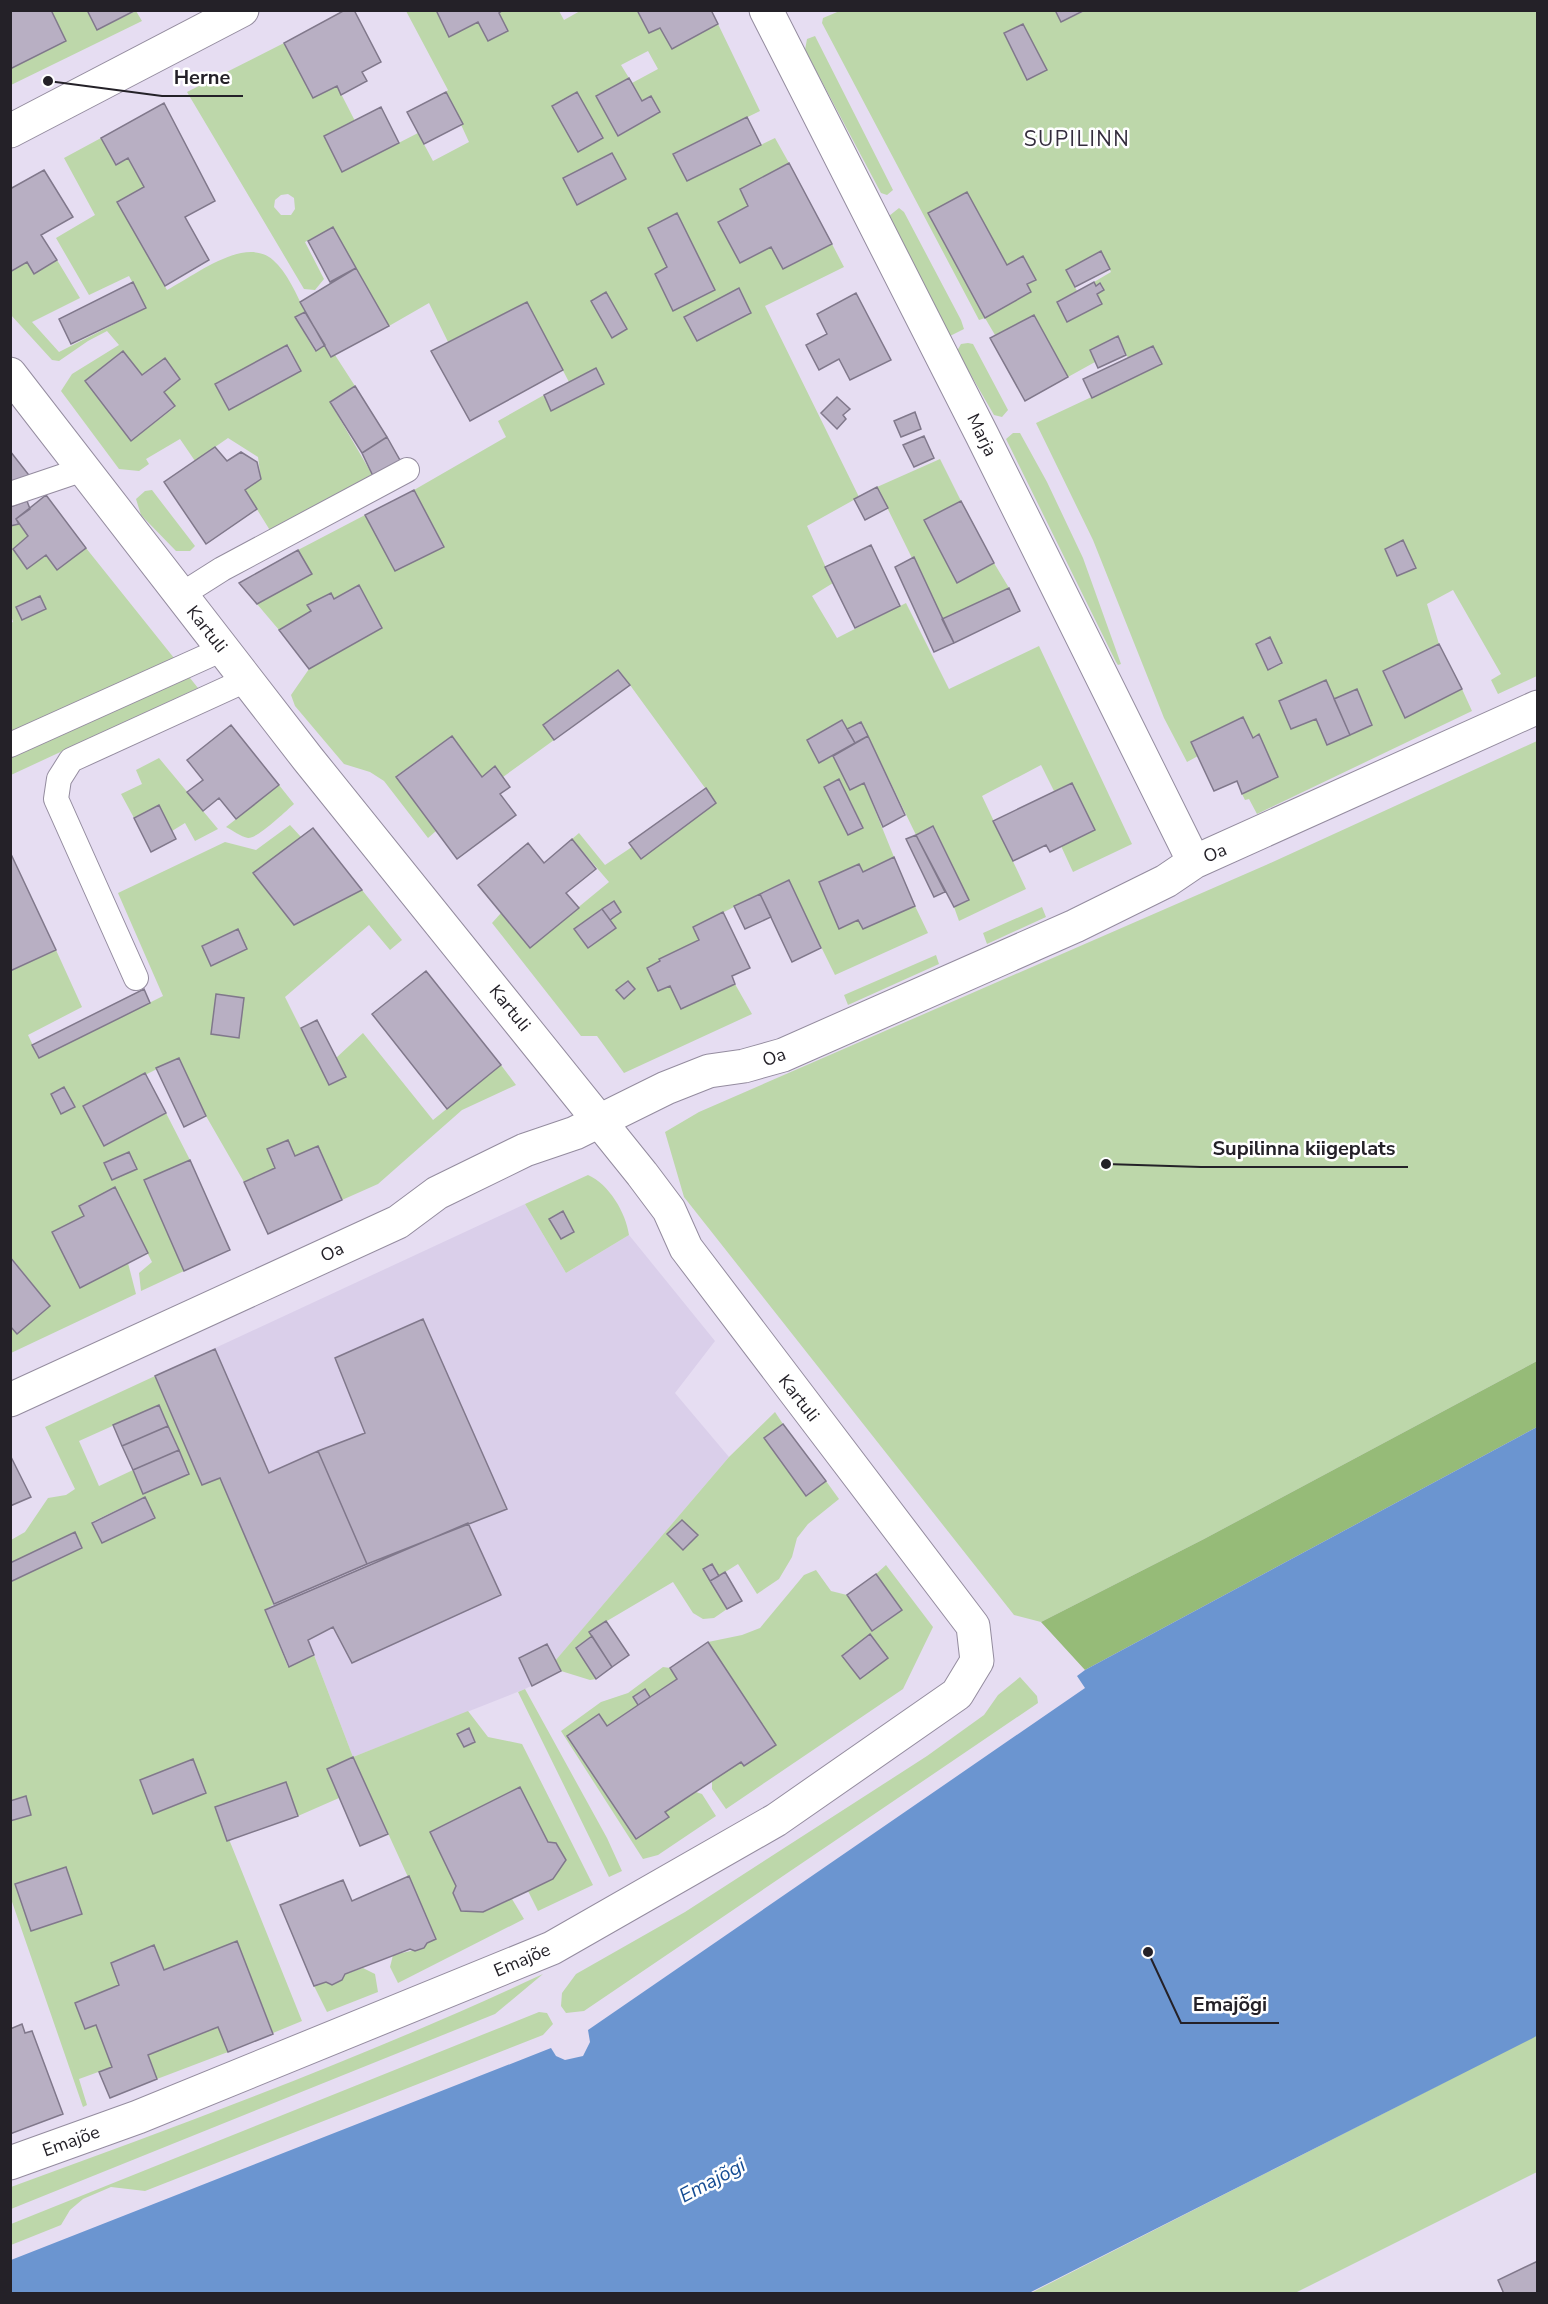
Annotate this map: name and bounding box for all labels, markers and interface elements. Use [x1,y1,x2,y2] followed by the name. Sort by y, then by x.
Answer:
[162,58,243,96] callout: Herne
[174,64,230,91] text: Herne
[1024,125,1130,153] district label: SUPILINN
[961,409,1003,461] street label: Marja
[181,600,233,658] street label: Kartuli
[1200,837,1230,869] street label: Oa
[484,980,536,1036] street label: Kartuli
[759,1042,789,1072] street label: Oa
[1201,1129,1408,1167] callout: Supilinna kiigeplats
[1212,1135,1396,1162] text: Supilinna kiigeplats
[316,1236,348,1268] street label: Oa
[773,1369,825,1427] street label: Kartuli
[490,1937,554,1983] street label: Emajõe
[1181,1985,1279,2023] callout: Emajõgi
[1193,1991,1267,2018] text: Emajõgi
[39,2120,103,2162] street label: Emajõe
[674,2152,750,2209] water label: Emajõgi

